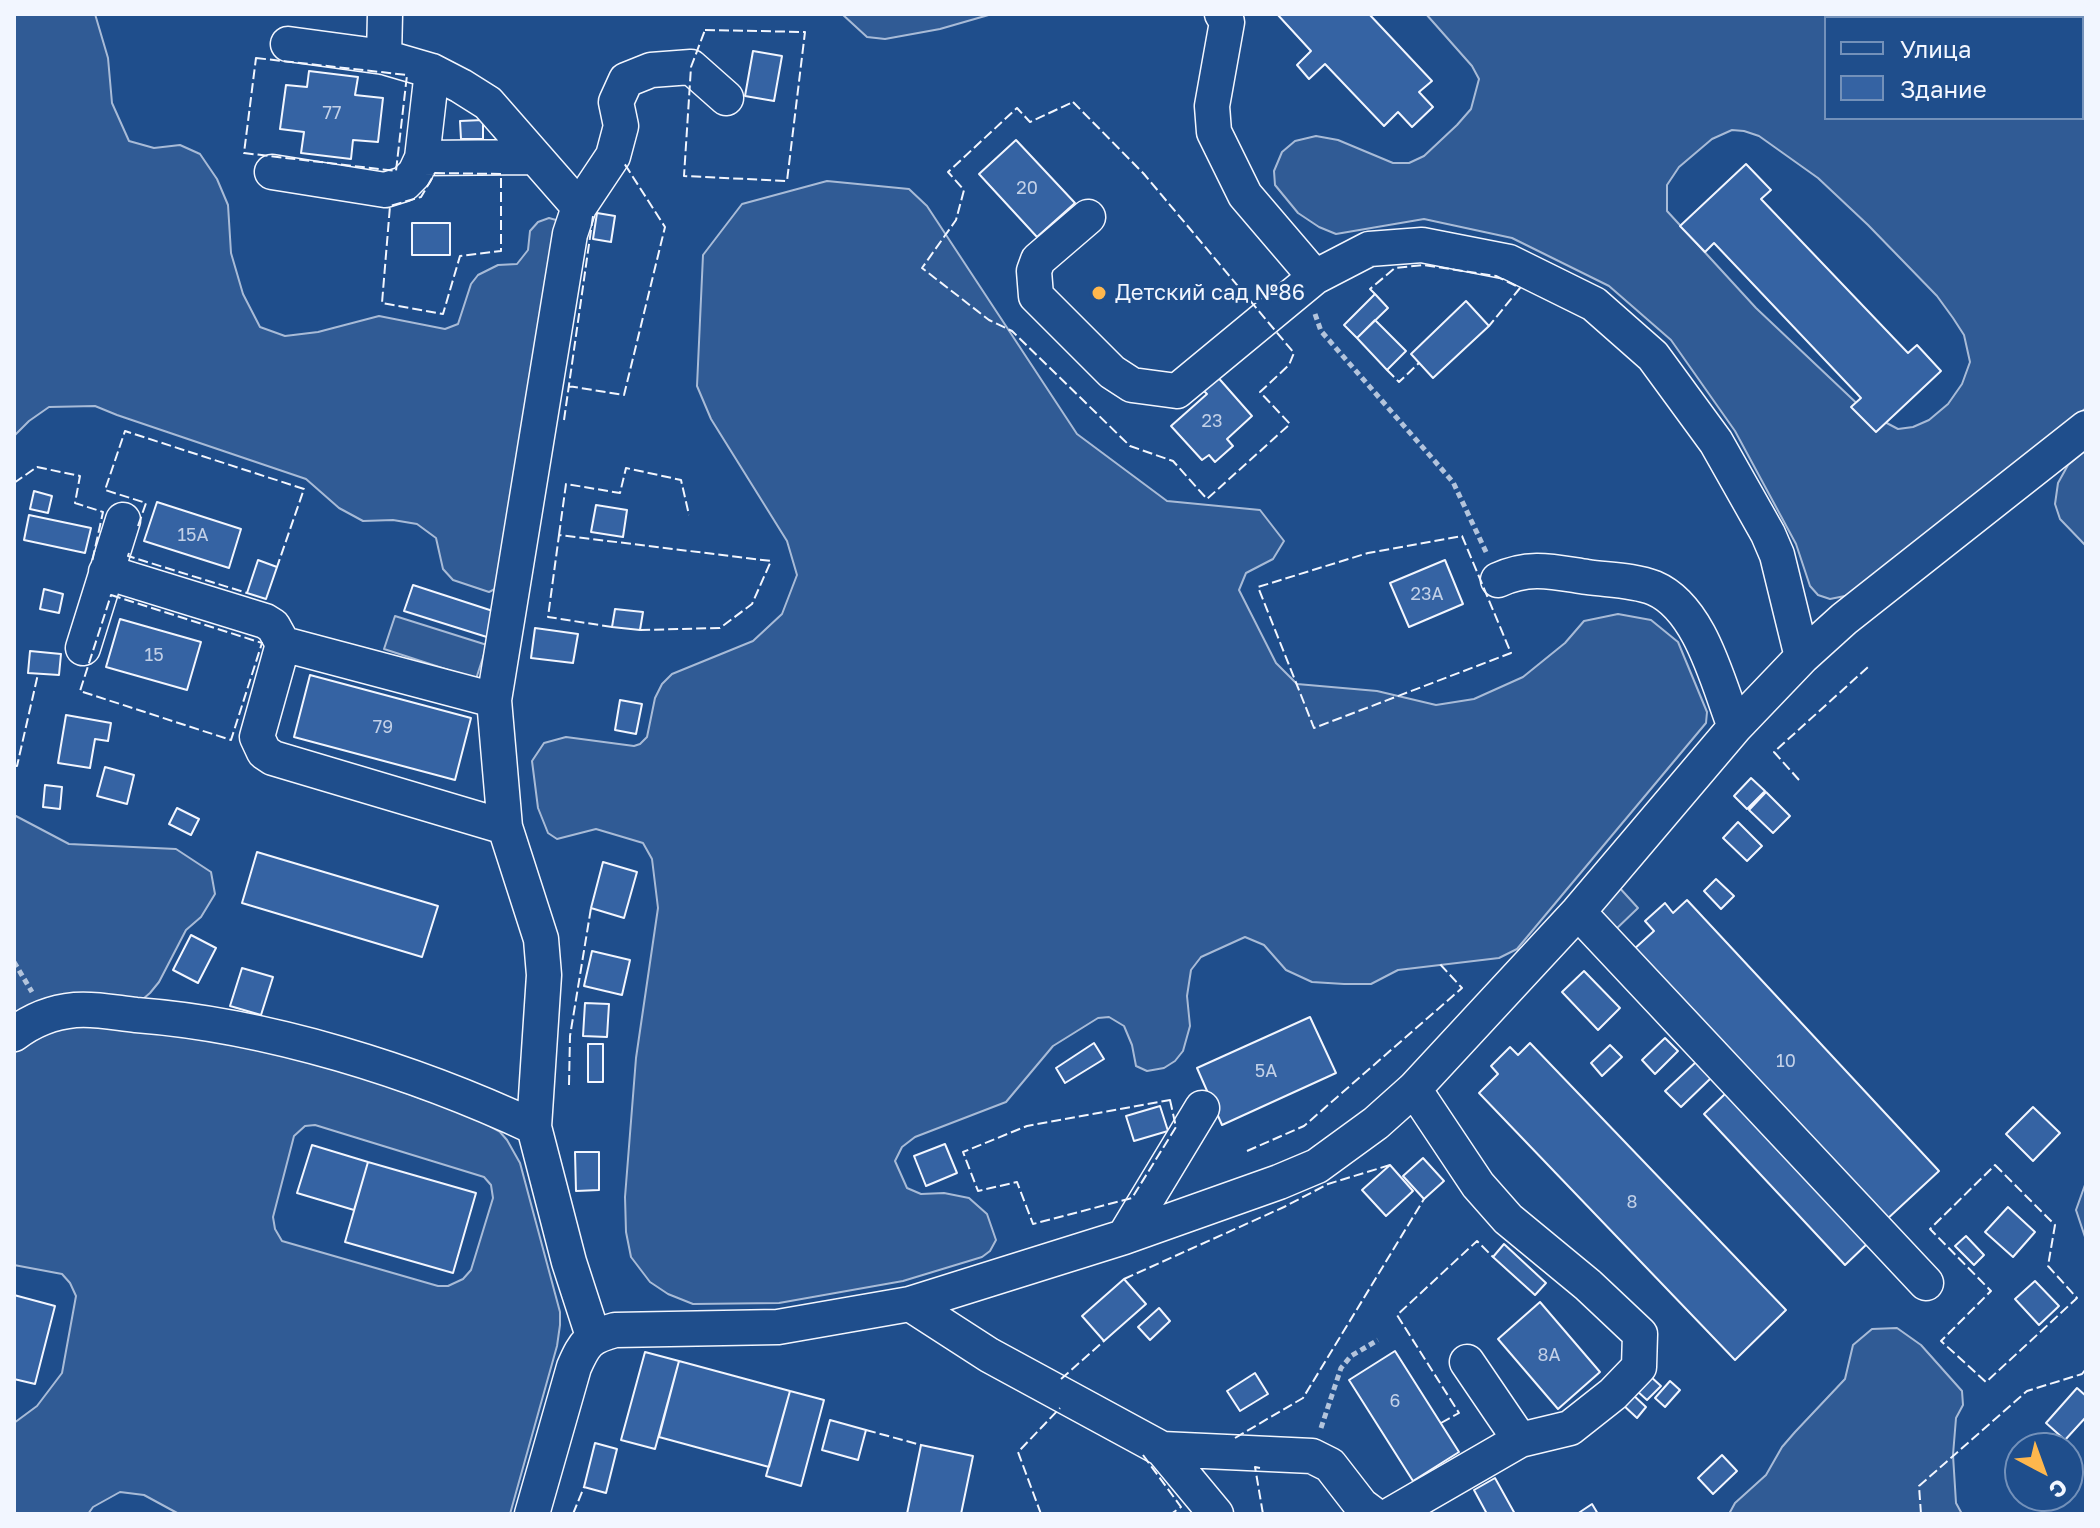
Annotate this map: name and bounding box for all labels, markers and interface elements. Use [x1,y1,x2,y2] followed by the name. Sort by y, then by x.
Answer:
[1824,16,2084,120] legend
[1900,34,1972,63] text: Улица
[1900,74,1987,103] text: Здание
[322,102,342,124] house number: 77
[1016,177,1038,199] house number: 20
[1115,280,1305,306] place label: Детский сад №86
[1090,284,1108,302] marker: Детский сад №86
[1202,410,1222,432] house number: 23
[177,524,209,546] house number: 15А
[1410,583,1444,605] house number: 23А
[144,644,164,666] house number: 15
[373,716,393,738] house number: 79
[1776,1050,1796,1072] house number: 10
[1255,1060,1277,1082] house number: 5А
[1627,1191,1637,1213] house number: 8
[1537,1344,1561,1366] house number: 8А
[1390,1390,1400,1412] house number: 6
[2004,1432,2084,1512] north arrow
[2044,1474,2074,1504] text: С

